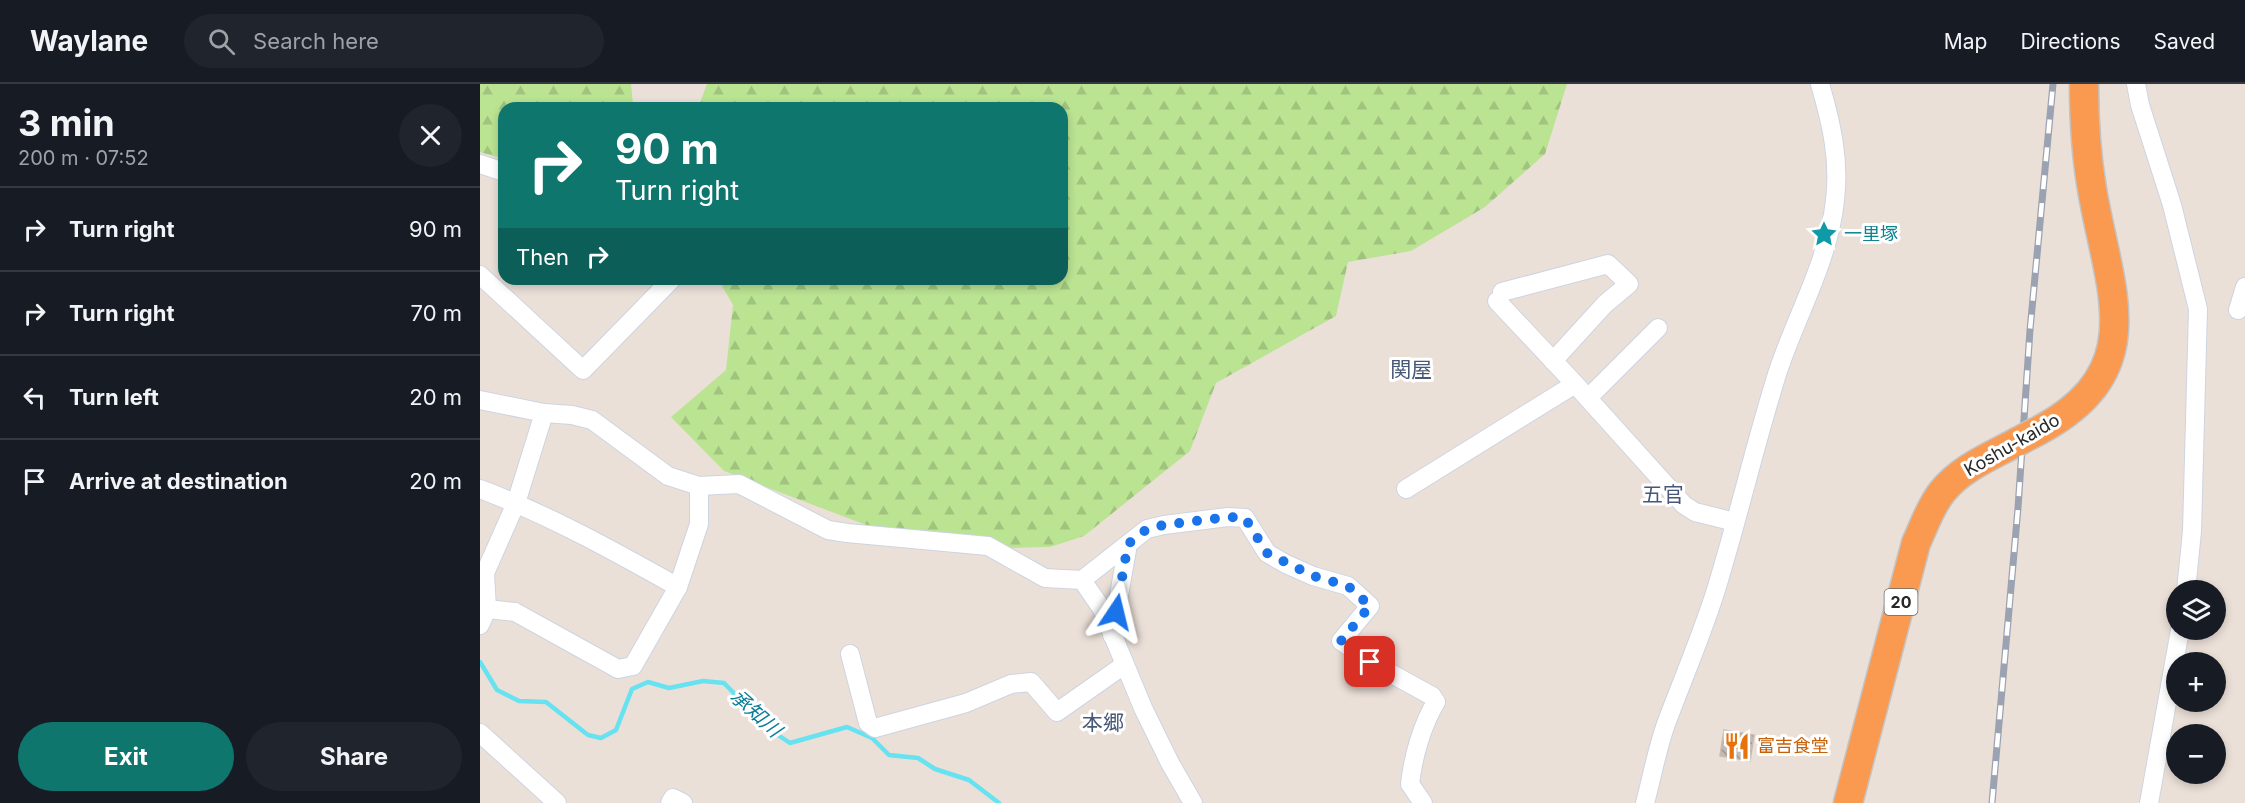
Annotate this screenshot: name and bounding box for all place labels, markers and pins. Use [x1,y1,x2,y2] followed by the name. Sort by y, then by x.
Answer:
[1809,219,1839,249] place icon: 一里塚
[1844,223,1898,244] place label: 一里塚
[1344,636,1395,687] pin
[1722,731,1752,761] restaurant icon: 富吉食堂
[1757,735,1829,756] place label: 富吉食堂

